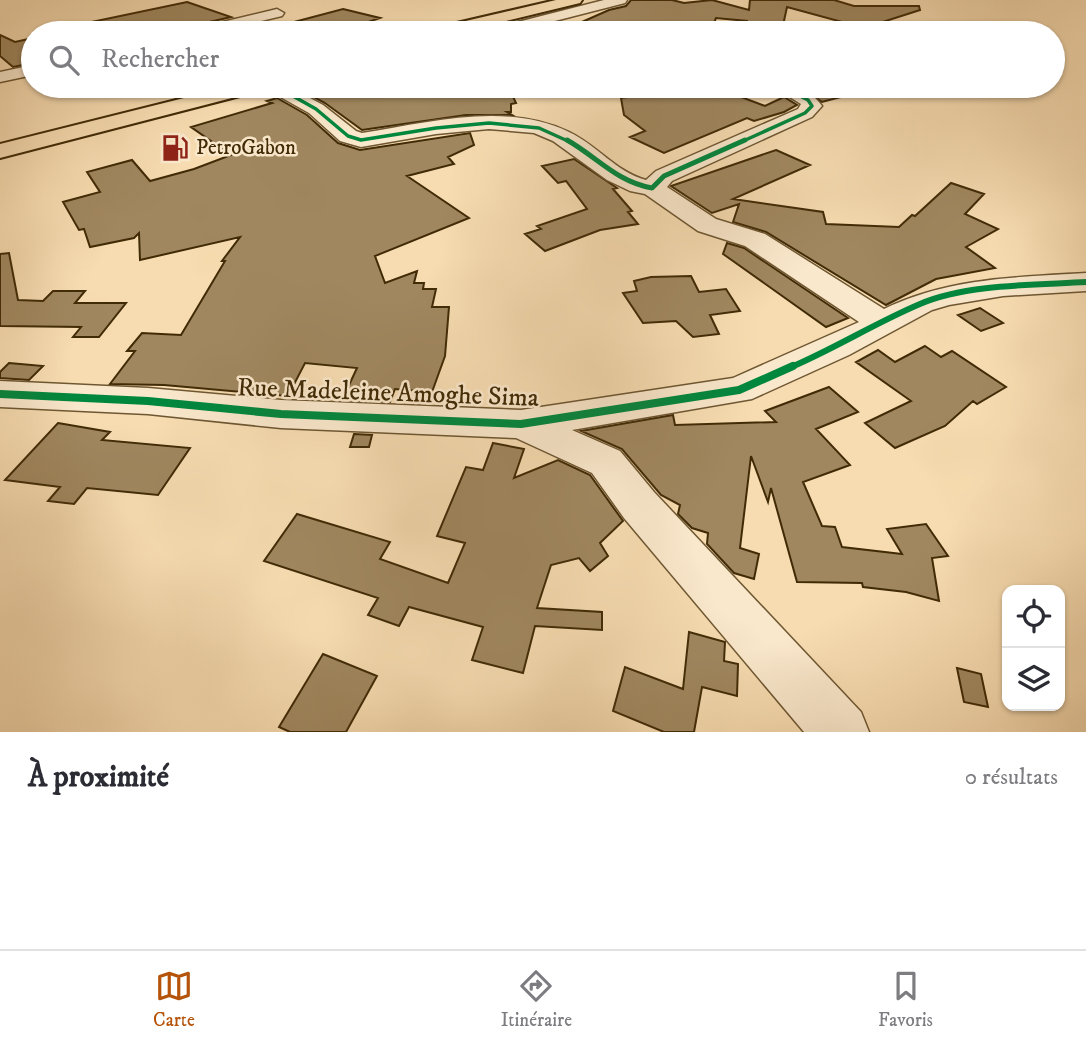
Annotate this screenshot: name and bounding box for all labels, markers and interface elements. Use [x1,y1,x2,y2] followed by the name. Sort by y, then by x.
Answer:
[21,21,1065,98] search box
[45,41,83,79] icon: search
[101,43,219,76] text: Rechercher
[160,133,190,163] fuel station icon: PetroGabon
[196,135,296,161] place label: PetroGabon
[237,371,539,415] street label: Rue Madeleine Amoghe Sima
[1002,585,1065,711] map controls
[1002,585,1065,648] button: locate
[1002,648,1065,711] button: layers
[28,759,169,796] text: À proximité
[965,763,1058,792] text: 0 résultats
[153,967,195,1032] tab: Carte
[501,967,572,1032] tab: Itinéraire
[878,967,933,1032] tab: Favoris

